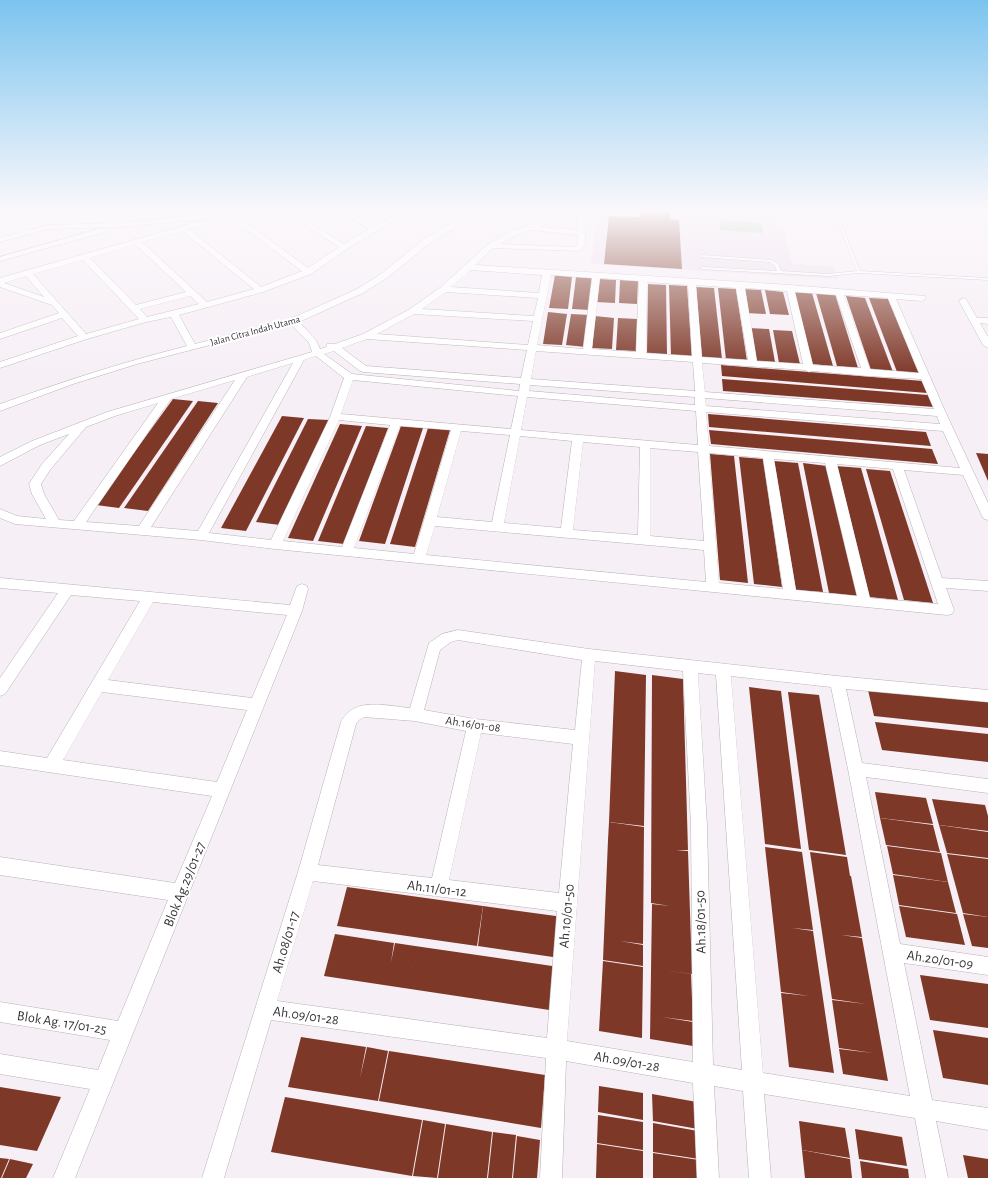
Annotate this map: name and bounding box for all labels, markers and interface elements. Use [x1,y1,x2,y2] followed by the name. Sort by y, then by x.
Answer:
[209,314,302,348] street label: Jalan Citra Indah Utama
[445,714,502,734] street label: Ah.16/01-08
[162,840,208,929] street label: Blok Ag.29/01-27
[406,878,467,900] street label: Ah.11/01-12
[557,883,577,949] street label: Ah.10/01-50
[693,890,709,954] street label: Ah.18/01-50
[270,910,302,975] street label: Ah.08/01-17
[906,948,974,972] street label: Ah.20/01-09
[272,1004,340,1028] street label: Ah.09/01-28
[16,1009,108,1037] street label: Blok Ag. 17/01-25
[593,1049,661,1075] street label: Ah.09/01-28

